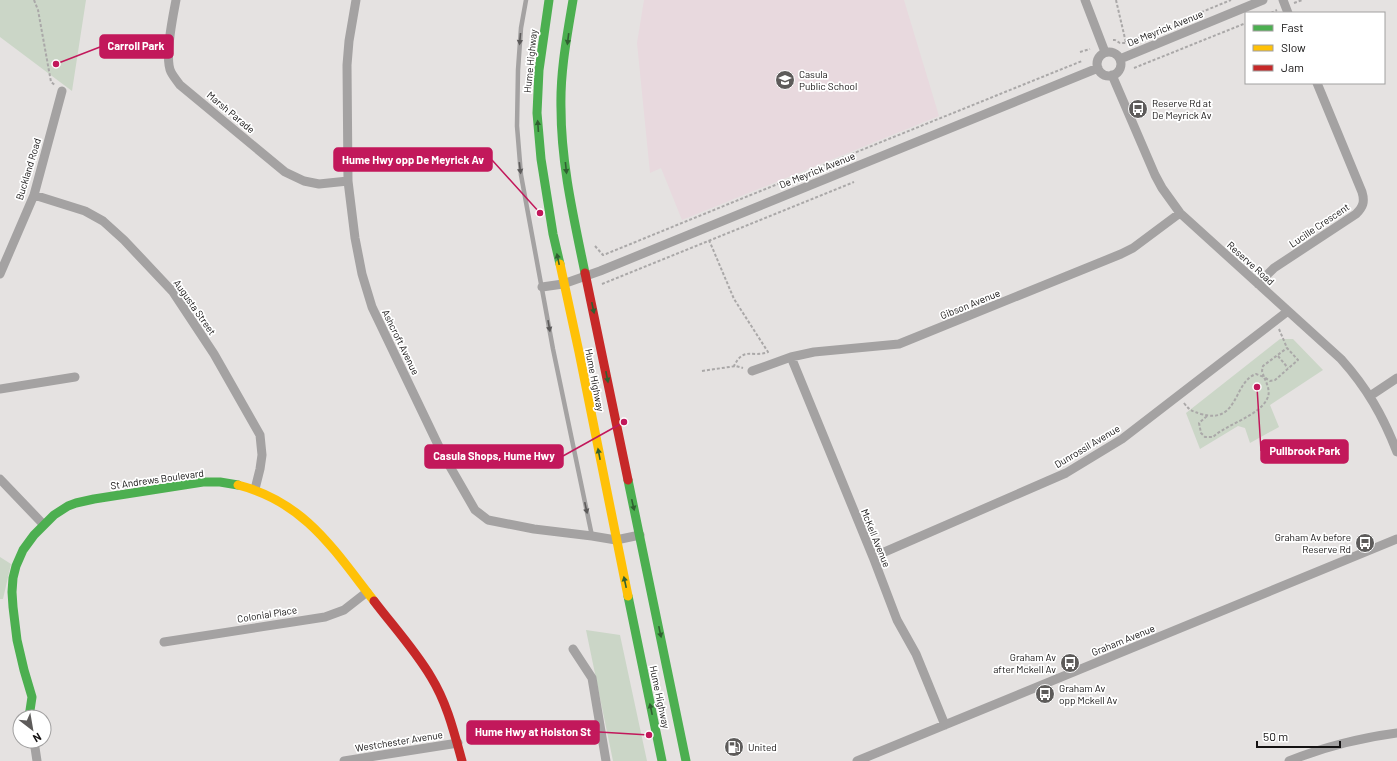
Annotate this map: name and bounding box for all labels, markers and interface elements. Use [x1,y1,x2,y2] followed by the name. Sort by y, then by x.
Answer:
[1125,7,1205,49] street label: De Meyrick Avenue
[1245,12,1385,84] legend
[1281,20,1304,34] text: Fast
[521,28,539,93] street label: Hume Highway
[517,33,524,45] one-way arrow
[565,33,571,45] one-way arrow
[100,35,173,58] callout: Carroll Park
[108,39,165,52] text: Carroll Park
[1281,40,1306,54] text: Slow
[1281,60,1304,74] text: Jam
[799,68,857,92] place label: Casula Public School
[774,69,796,91] school or university icon: Casula Public School
[205,89,257,135] street label: Marsh Parade
[1152,97,1212,121] place label: Reserve Rd at De Meyrick Av
[1127,98,1149,120] bus stop icon: Reserve Rd at De Meyrick Av
[534,120,541,132] one-way arrow
[13,137,43,201] street label: Buckland Road
[334,148,492,171] callout: Hume Hwy opp De Meyrick Av
[777,149,857,191] street label: De Meyrick Avenue
[342,153,484,166] text: Hume Hwy opp De Meyrick Av
[517,162,523,174] one-way arrow
[563,162,570,174] one-way arrow
[1287,200,1352,250] street label: Lucille Crescent
[1225,239,1277,287] street label: Reserve Road
[555,253,561,265] one-way arrow
[171,277,219,337] street label: Augusta Street
[938,287,1002,321] street label: Gibson Avenue
[590,302,596,314] one-way arrow
[380,307,422,377] street label: Ashcroft Avenue
[546,320,552,332] one-way arrow
[583,347,607,413] street label: Hume Highway
[605,371,611,384] one-way arrow
[1052,422,1122,470] street label: Dunrossil Avenue
[1261,440,1348,463] callout: Pullbrook Park
[1270,444,1341,457] text: Pullbrook Park
[425,445,563,468] callout: Casula Shops, Hume Hwy
[596,448,602,461] one-way arrow
[433,449,555,462] text: Casula Shops, Hume Hwy
[110,467,204,491] street label: St Andrews Boulevard
[630,499,636,511] one-way arrow
[584,502,590,514] one-way arrow
[859,507,893,569] street label: McKell Avenue
[1275,531,1351,555] place label: Graham Av before Reserve Rd
[1354,532,1376,554] bus stop icon: Graham Av before Reserve Rd
[622,576,628,588] one-way arrow
[236,603,298,625] street label: Colonial Place
[1089,622,1157,658] street label: Graham Avenue
[657,626,663,638] one-way arrow
[993,651,1056,675] place label: Graham Av after Mckell Av
[1059,652,1081,674] bus stop icon: Graham Av after Mckell Av
[647,664,673,730] street label: Hume Highway
[1059,682,1117,706] place label: Graham Av opp Mckell Av
[1034,683,1056,705] bus stop icon: Graham Av opp Mckell Av
[648,703,654,715] one-way arrow
[12,709,52,749] north arrow
[467,721,599,744] callout: Hume Hwy at Holston St
[1257,723,1340,749] scale bar
[475,725,591,738] text: Hume Hwy at Holston St
[354,728,444,754] street label: Westchester Avenue
[1263,729,1288,743] text: 50 m
[31,731,44,745] text: N
[723,736,745,758] fuel station icon: United
[748,741,777,753] place label: United

